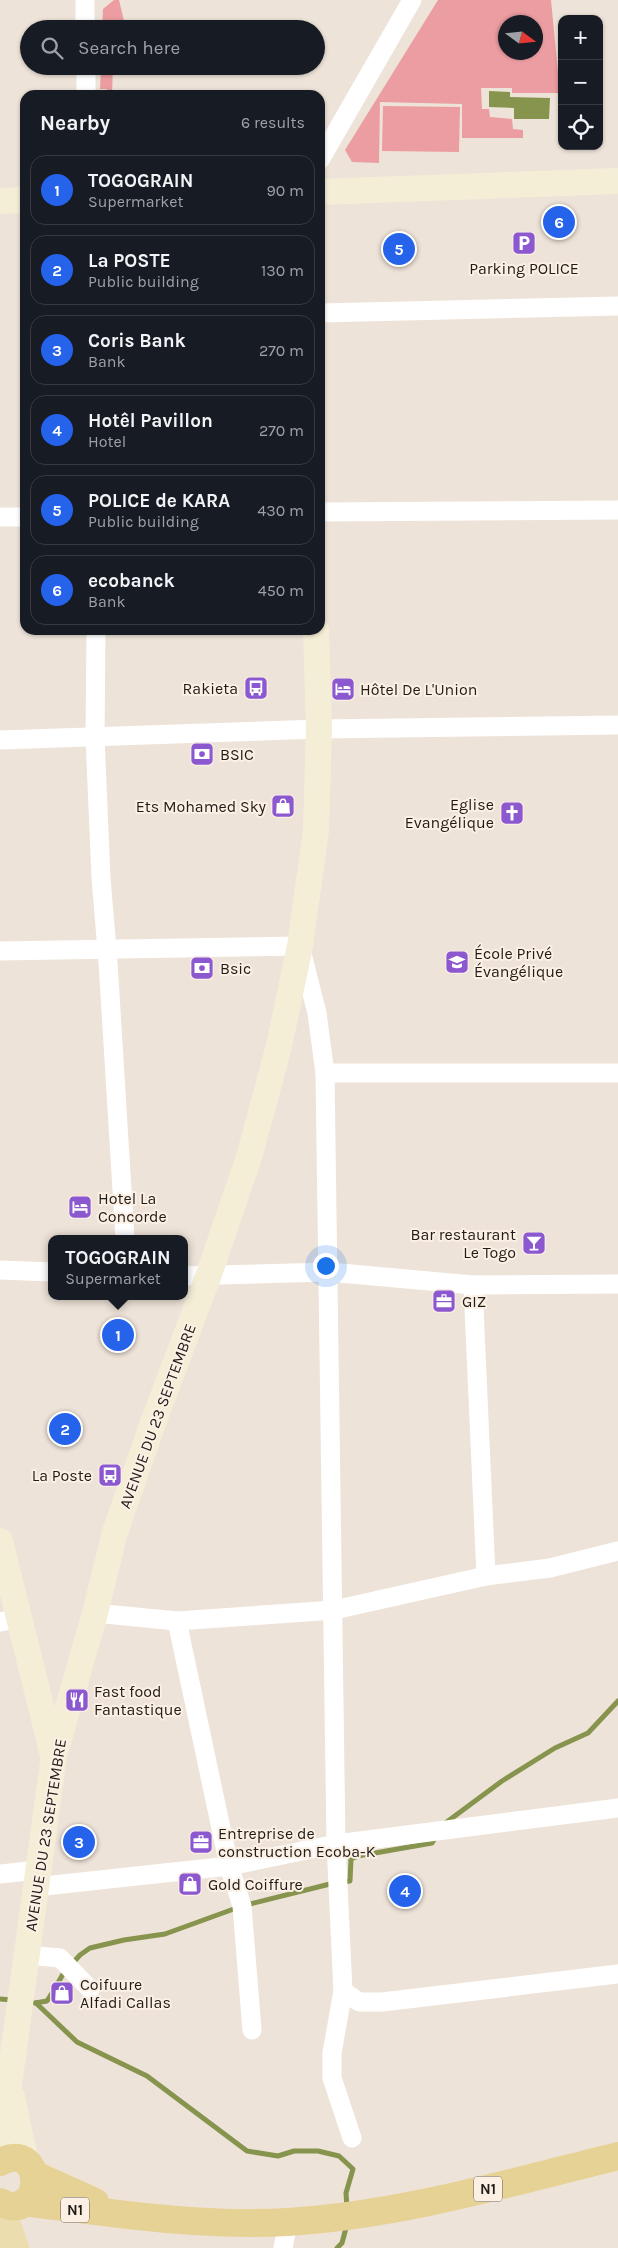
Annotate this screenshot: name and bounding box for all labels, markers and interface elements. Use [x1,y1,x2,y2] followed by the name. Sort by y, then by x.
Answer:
[498,15,543,60] north arrow
[558,15,603,150] map controls
[558,15,603,60] button: +
[20,20,325,75] search box
[38,34,66,62] icon: search
[78,37,180,59] text: Search here
[558,60,603,105] button: −
[558,105,603,150] button: locate
[40,111,110,135] text: Nearby
[241,113,305,132] text: 6 results
[88,170,193,192] text: TOGOGRAIN
[54,181,60,200] text: 1
[266,181,304,200] text: 90 m
[88,192,184,211] text: Supermarket
[543,203,575,241] pin: 6
[383,230,415,268] pin: 5
[511,230,537,256] parking icon: Parking POLICE
[88,250,171,272] text: La POSTE
[469,259,579,278] place label: Parking POLICE
[52,261,62,280] text: 2
[261,261,304,280] text: 130 m
[88,272,199,291] text: Public building
[88,330,186,352] text: Coris Bank
[52,341,62,360] text: 3
[259,341,304,360] text: 270 m
[88,352,125,371] text: Bank
[88,410,213,432] text: Hotêl Pavillon
[52,421,62,440] text: 4
[259,421,304,440] text: 270 m
[88,432,126,451] text: Hotel
[88,490,230,512] text: POLICE de KARA
[52,501,62,520] text: 5
[257,501,304,520] text: 430 m
[88,512,199,531] text: Public building
[88,570,175,592] text: ecobanck
[52,581,62,600] text: 6
[258,581,304,600] text: 450 m
[88,592,125,611] text: Bank
[243,675,269,701] bus stop icon: Rakieta
[330,676,356,702] hotel icon: Hôtel De L'Union
[183,679,238,698] place label: Rakieta
[360,680,477,699] place label: Hôtel De L'Union
[189,741,215,767] bank icon: BSIC
[220,745,254,764] place label: BSIC
[270,793,296,819] shop icon: Ets Mohamed Sky
[405,795,494,832] place label: Eglise Evangélique
[136,797,267,816] place label: Ets Mohamed Sky
[499,800,525,826] church icon: Eglise Evangélique
[474,944,563,981] place label: École Privé Évangélique
[444,949,470,975] school or university icon: École Privé Évangélique
[189,955,215,981] bank icon: Bsic
[220,959,251,978] place label: Bsic
[98,1189,167,1226] place label: Hotel La Concorde
[67,1194,93,1220] hotel icon: Hotel La Concorde
[410,1225,516,1262] place label: Bar restaurant Le Togo
[521,1230,547,1256] bar icon: Bar restaurant Le Togo
[48,1235,188,1300] popup
[65,1247,171,1269] text: TOGOGRAIN
[313,1253,339,1279] your location
[65,1269,161,1288] text: Supermarket
[431,1288,457,1314] office icon: GIZ
[462,1292,486,1311] place label: GIZ
[102,1316,134,1354] pin: 1
[115,1321,200,1511] street label: AVENUE DU 23 SEPTEMBRE
[49,1410,81,1448] pin: 2
[97,1462,123,1488] bus stop icon: La Poste
[32,1466,92,1485] place label: La Poste
[94,1682,182,1719] place label: Fast food Fantastique
[64,1687,90,1713] restaurant icon: Fast food Fantastique
[21,1737,70,1933] street label: AVENUE DU 23 SEPTEMBRE
[63,1823,95,1861] pin: 3
[218,1824,376,1861] place label: Entreprise de construction Ecoba-K
[188,1829,214,1855] office icon: Entreprise de construction Ecoba-K
[177,1871,203,1897] shop icon: Gold Coiffure
[389,1872,421,1910] pin: 4
[208,1875,303,1894] place label: Gold Coiffure
[80,1975,171,2012] place label: Coifuure Alfadi Callas
[49,1980,75,2006] shop icon: Coifuure Alfadi Callas
[474,2176,502,2202] road number: N1
[61,2198,89,2222] road number: N1

